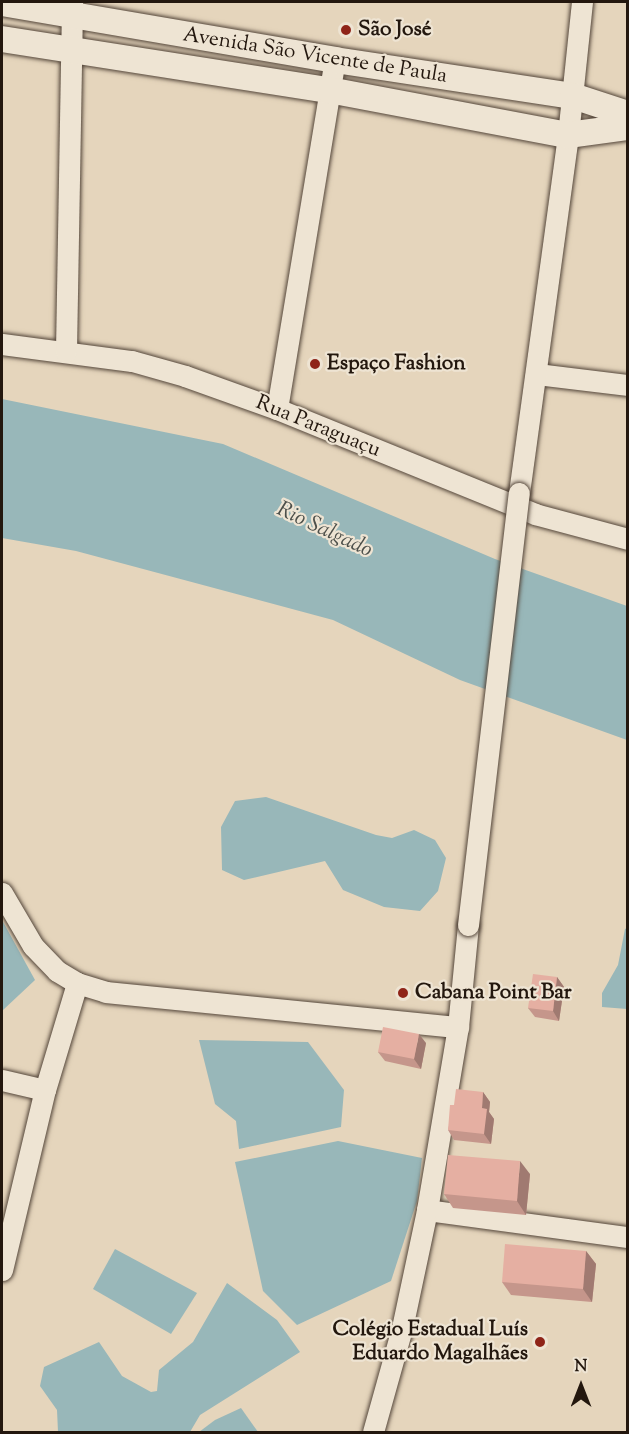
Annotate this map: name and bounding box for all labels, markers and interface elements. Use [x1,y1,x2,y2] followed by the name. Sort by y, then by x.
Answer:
[358,17,431,43] place label: São José
[181,23,449,89] street label: Avenida São Vicente de Paula
[339,23,353,37] marker: São José
[327,351,466,377] place label: Espaço Fashion
[308,357,322,371] marker: Espaço Fashion
[252,391,384,463] street label: Rua Paraguaçu
[272,497,376,565] water label: Rio Salgado
[415,980,572,1006] place label: Cabana Point Bar
[396,986,410,1000] marker: Cabana Point Bar
[333,1317,528,1367] place label: Colégio Estadual Luís Eduardo Magalhães
[533,1335,547,1349] marker: Colégio Estadual Luís Eduardo Magalhães
[551,1356,611,1416] north arrow
[575,1356,587,1379] text: N

